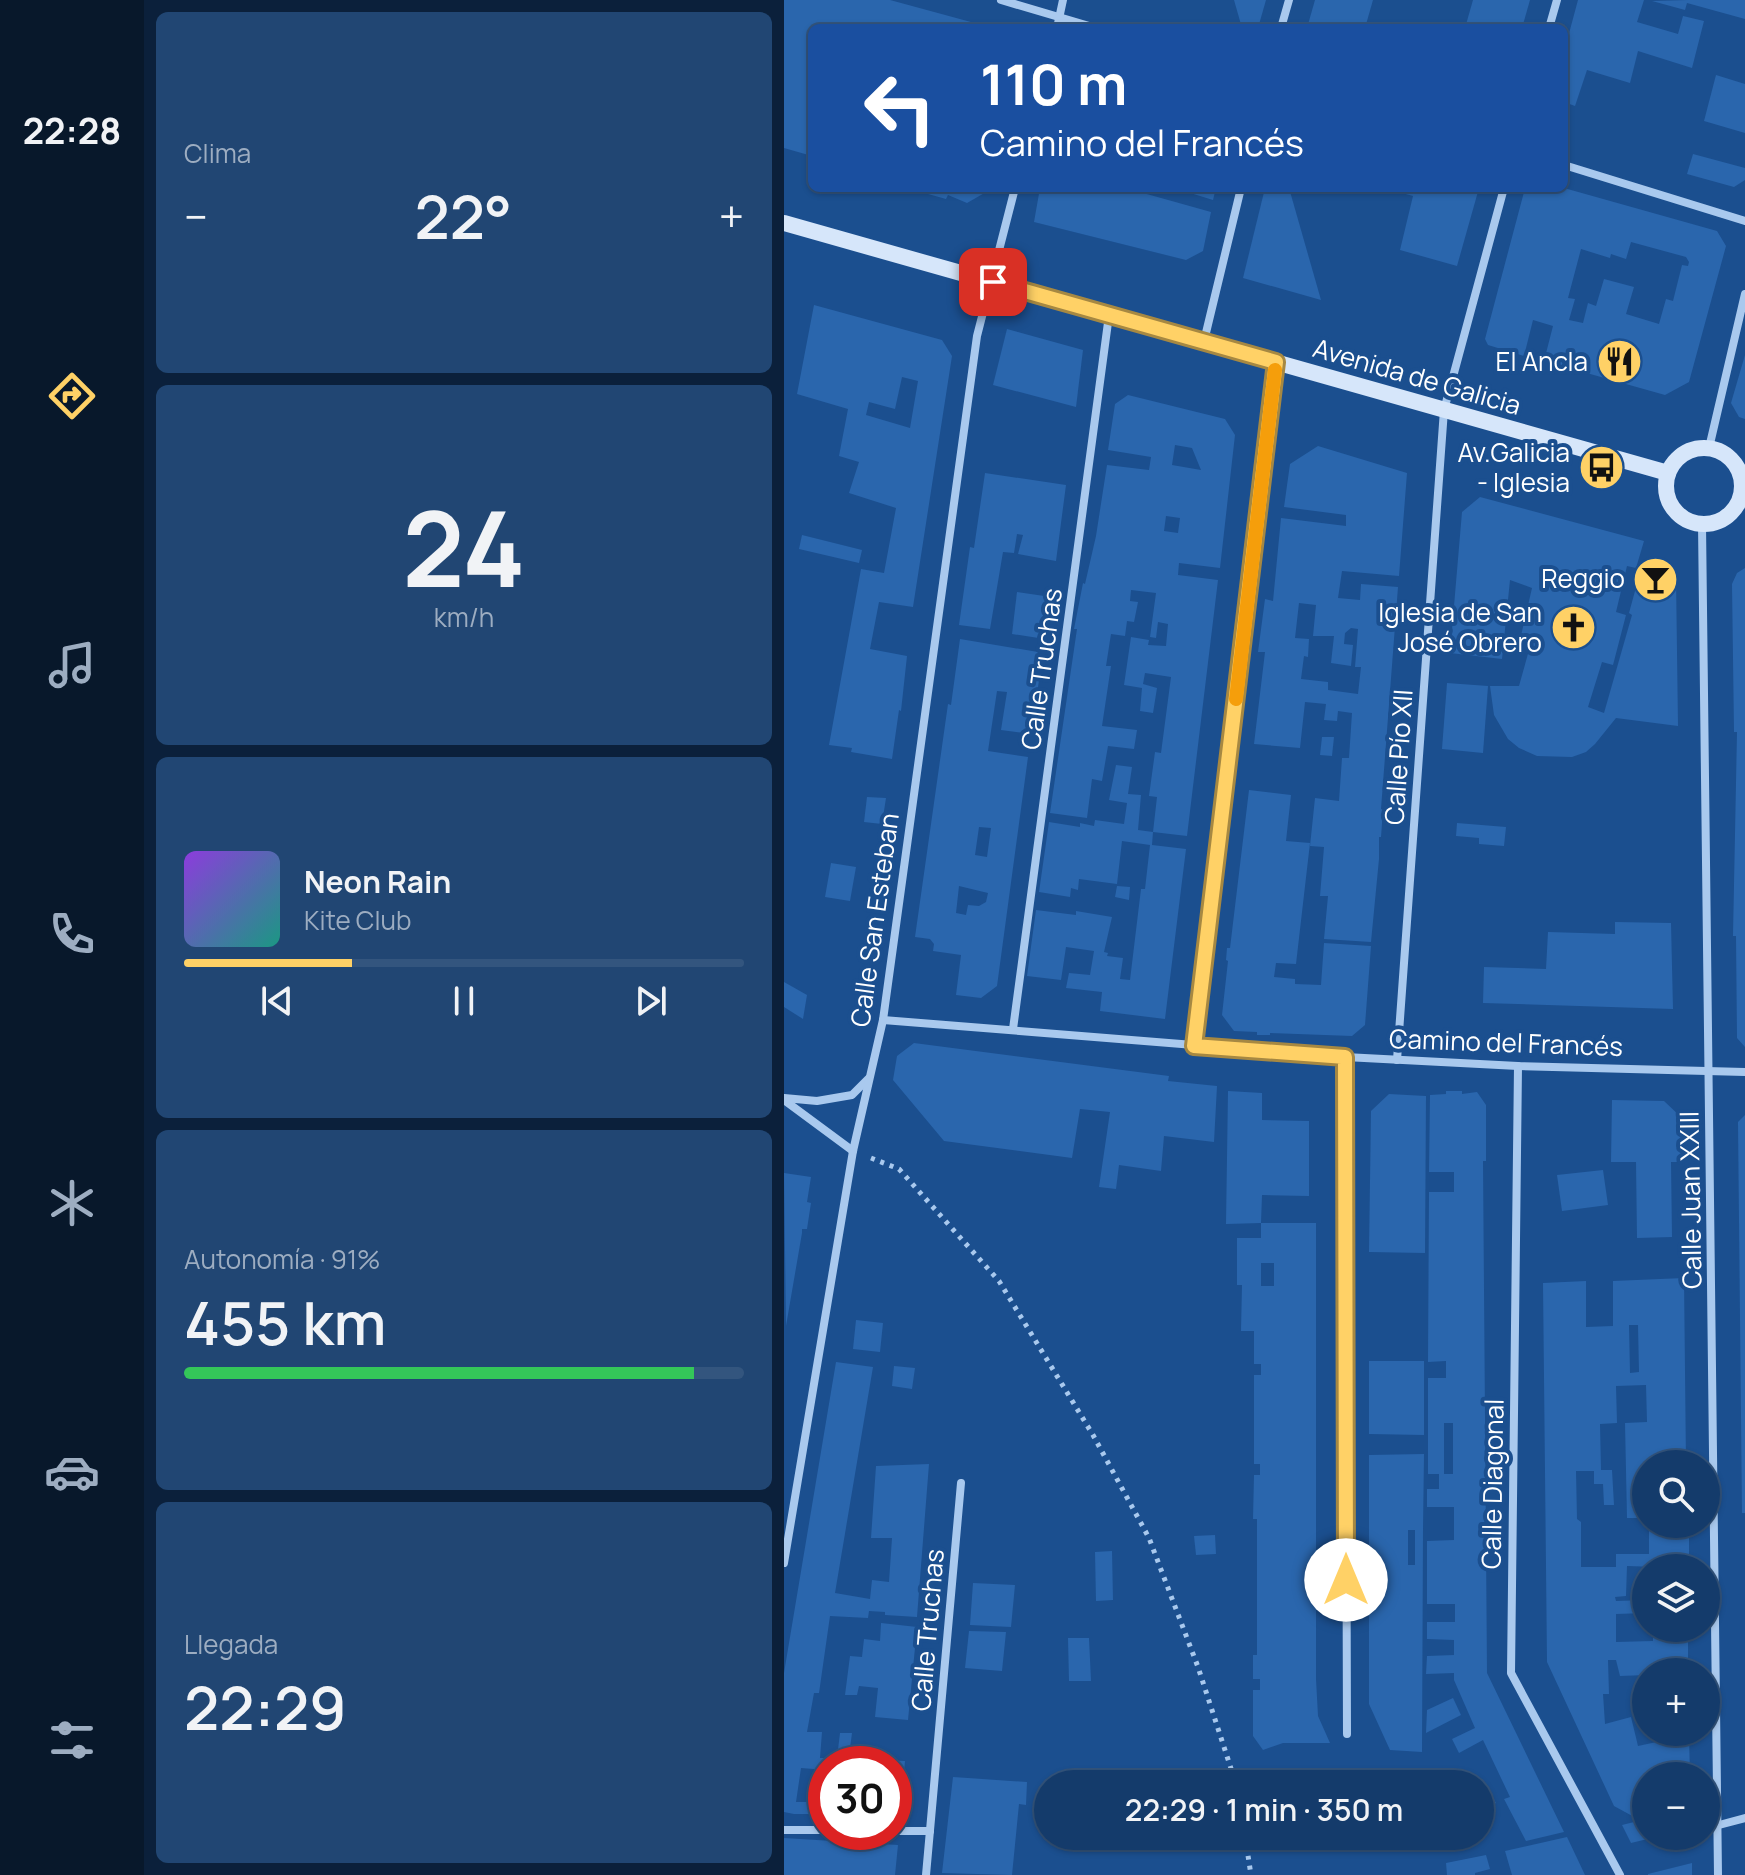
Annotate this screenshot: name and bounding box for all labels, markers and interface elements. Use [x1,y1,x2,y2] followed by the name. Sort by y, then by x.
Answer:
[980,45,1127,122] text: 110 m
[848,56,952,160] icon: left
[23,106,121,155] text: 22:28
[980,118,1304,167] text: Camino del Francés
[184,135,251,171] text: Clima
[414,175,512,257] text: 22°
[184,186,208,246] text: −
[719,186,744,246] text: +
[959,248,1027,316] pin
[971,260,1015,304] icon: arrive
[1309,329,1525,423] street label: Avenida de Galicia
[1595,338,1643,386] restaurant icon: El Ancla
[1496,343,1588,379] place label: El Ancla
[44,368,100,424] icon: directions
[1457,434,1570,500] place label: Av.Galicia - Iglesia
[1577,444,1625,492] bus stop icon: Av.Galicia - Iglesia
[402,476,526,618] text: 24
[1632,555,1680,603] bar icon: Reggio
[1541,560,1625,596] place label: Reggio
[1012,586,1070,752] street label: Calle Truchas
[1378,594,1542,660] place label: Iglesia de San José Obrero
[434,599,494,635] text: km/h
[1549,604,1597,652] church icon: Iglesia de San José Obrero
[44,637,100,693] icon: music
[1375,688,1421,826] street label: Calle Pío XII
[841,811,907,1029] street label: Calle San Esteban
[304,861,451,902] text: Neon Rain
[304,902,411,938] text: Kite Club
[44,906,100,962] icon: phone
[255,979,299,1023] icon: previous
[442,979,486,1023] icon: pause
[629,979,673,1023] icon: next
[1388,1020,1624,1064] street label: Camino del Francés
[1670,1111,1710,1289] street label: Calle Juan XXIII
[44,1175,100,1231] icon: climate
[184,1241,381,1277] text: Autonomía · 91%
[184,1281,387,1363] text: 455 km
[1473,1399,1511,1569] street label: Calle Diagonal
[44,1444,100,1500] icon: car
[1632,1450,1720,1850] map controls
[1632,1450,1720,1538] button: search
[1304,1538,1388,1622] position arrow
[902,1547,952,1712] street label: Calle Truchas
[1632,1554,1720,1642] button: layers
[184,1626,278,1662] text: Llegada
[1632,1658,1720,1746] button: +
[184,1666,347,1748] text: 22:29
[44,1712,100,1768] icon: filters
[808,1746,912,1850] speed limit sign: 30
[1632,1762,1720,1850] button: −
[1125,1789,1403,1830] text: 22:29 · 1 min · 350 m

